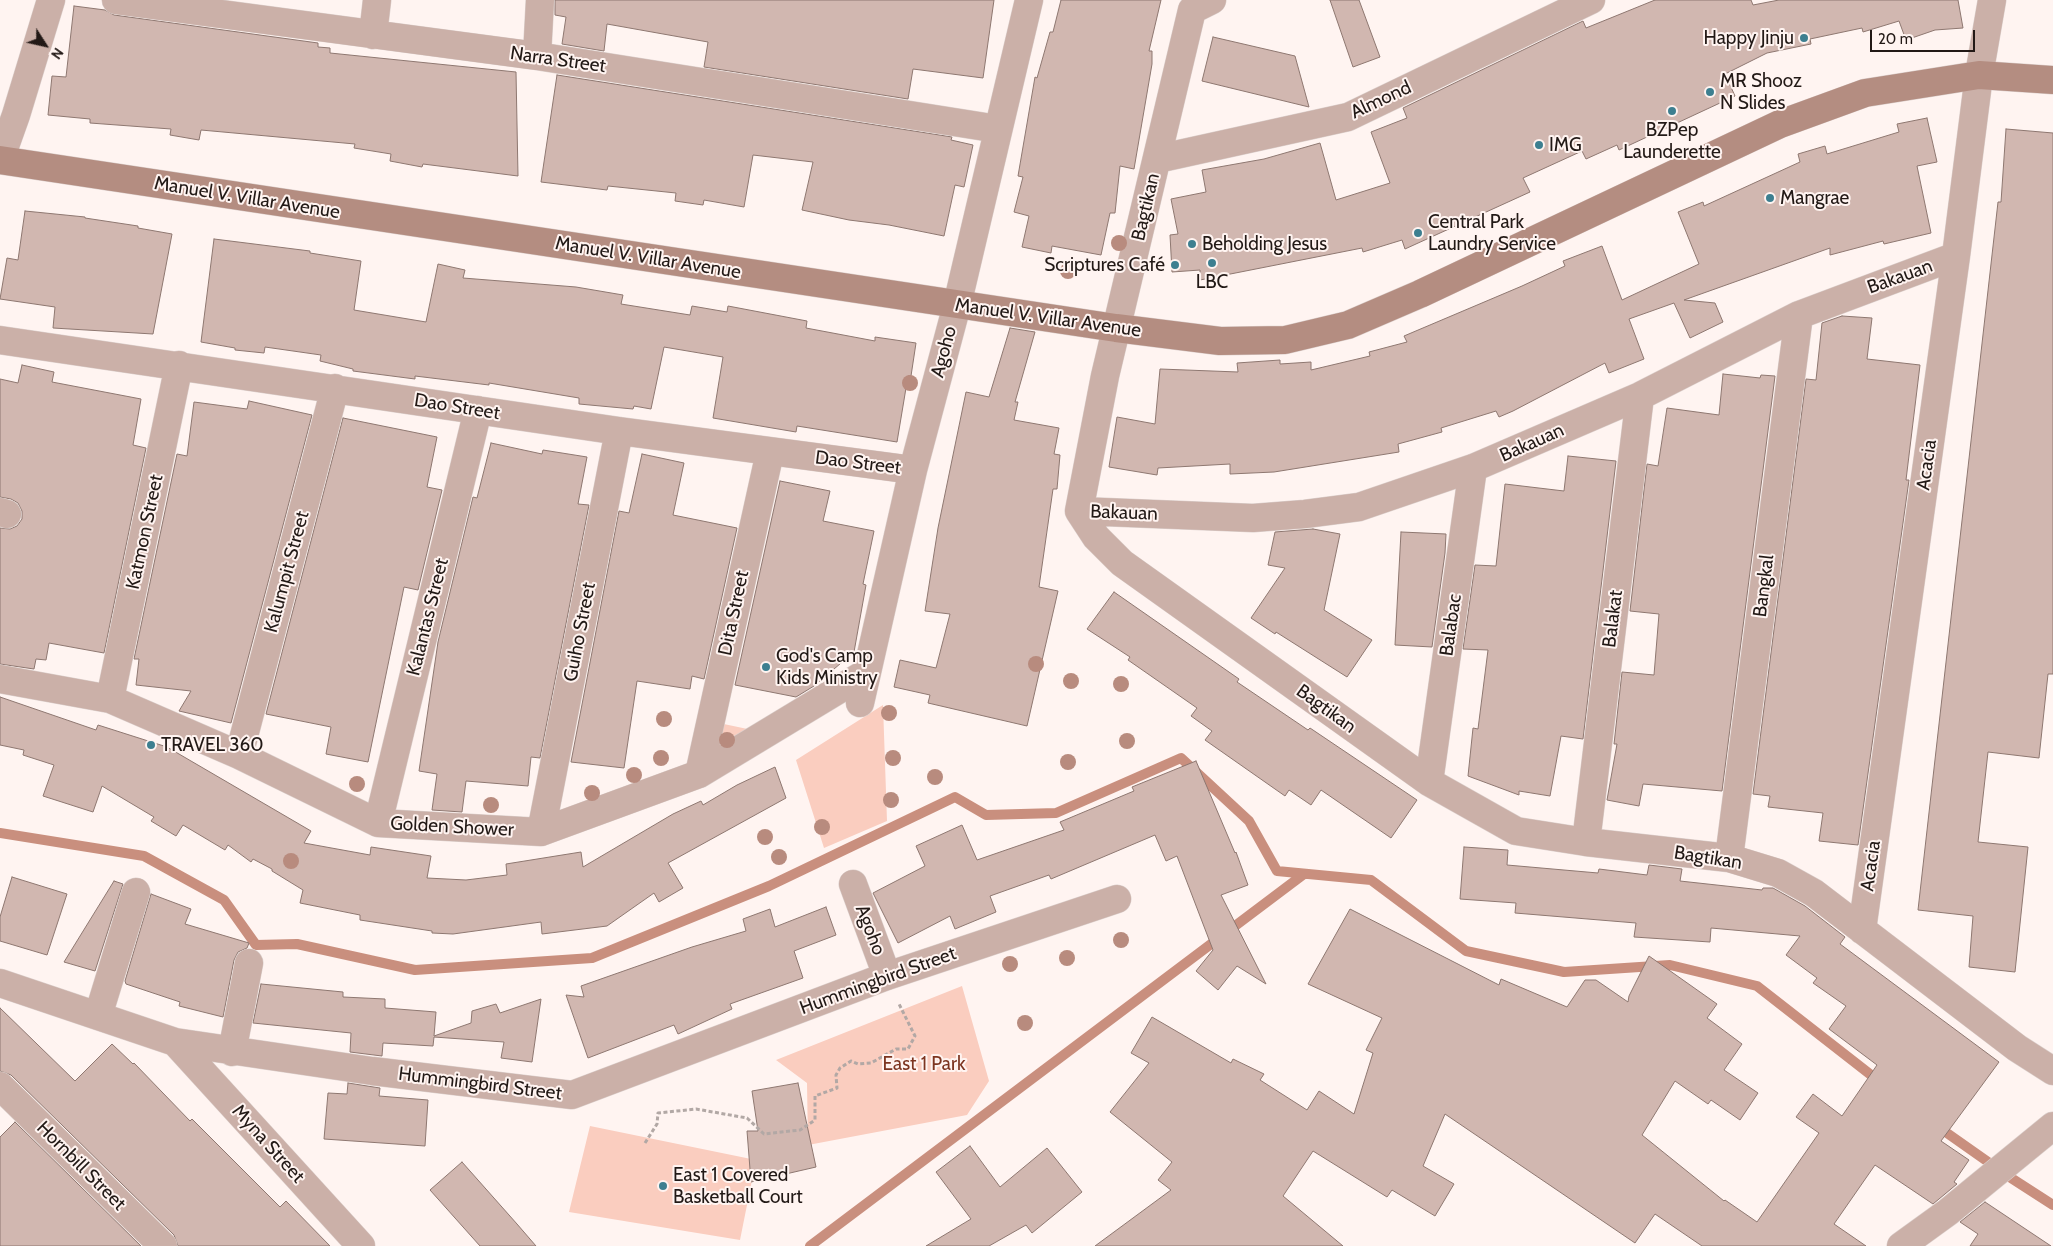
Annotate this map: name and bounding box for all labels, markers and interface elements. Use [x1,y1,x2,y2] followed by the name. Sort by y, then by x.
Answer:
[20,20,70,70] north arrow
[1873,20,1978,52] scale bar
[1704,27,1794,49] place label: Happy Jinju
[1878,30,1913,48] text: 20 m
[1798,32,1810,44] marker: Happy Jinju
[509,42,607,78] street label: Narra Street
[47,44,68,63] text: N
[1720,70,1802,114] place label: MR Shooz N Slides
[1347,76,1415,124] street label: Almond
[1704,86,1716,98] marker: MR Shooz N Slides
[1666,105,1678,117] marker: BZPep Launderette
[1623,119,1721,163] place label: BZPep Launderette
[1549,134,1582,156] place label: IMG
[1533,139,1545,151] marker: IMG
[1127,171,1165,243] street label: Bagtikan
[153,172,341,224] street label: Manuel V. Villar Avenue
[1780,187,1849,209] place label: Mangrae
[1764,192,1776,204] marker: Mangrae
[1428,211,1556,255] place label: Central Park Laundry Service
[1412,227,1424,239] marker: Central Park Laundry Service
[554,232,742,284] street label: Manuel V. Villar Avenue
[1202,233,1327,255] place label: Beholding Jesus
[1186,238,1198,250] marker: Beholding Jesus
[1044,254,1165,276] place label: Scriptures Café
[1864,255,1936,299] street label: Bakauan
[1206,257,1218,269] marker: LBC
[1169,259,1181,271] marker: Scriptures Café
[1196,271,1228,293] place label: LBC
[954,294,1142,342] street label: Manuel V. Villar Avenue
[926,324,962,380] street label: Agoho
[413,389,501,425] street label: Dao Street
[1496,419,1568,467] street label: Bakauan
[1912,438,1942,492] street label: Acacia
[814,446,902,480] street label: Dao Street
[122,472,168,592] street label: Katmon Street
[1090,500,1158,526] street label: Bakauan
[260,509,314,635] street label: Kalumpit Street
[1749,554,1779,618] street label: Bangkal
[402,556,454,678] street label: Kalantas Street
[714,568,754,658] street label: Dita Street
[559,581,601,683] street label: Guiho Street
[1598,589,1628,649] street label: Balakat
[1435,593,1467,657] street label: Balabac
[776,645,878,689] place label: God's Camp Kids Ministry
[760,661,772,673] marker: God's Camp Kids Ministry
[1292,680,1360,738] street label: Bagtikan
[161,734,264,756] place label: TRAVEL 360
[145,739,157,751] marker: TRAVEL 360
[390,812,514,842] street label: Golden Shower
[1856,839,1886,893] street label: Acacia
[1672,841,1744,875] street label: Bagtikan
[850,902,890,958] street label: Agoho
[797,942,959,1020] street label: Hummingbird Street
[883,1053,965,1075] park label: East 1 Park
[397,1063,563,1105] street label: Hummingbird Street
[227,1100,309,1188] street label: Myna Street
[32,1117,130,1215] street label: Hornbill Street
[673,1164,803,1208] place label: East 1 Covered Basketball Court
[657,1180,669,1192] marker: East 1 Covered Basketball Court

